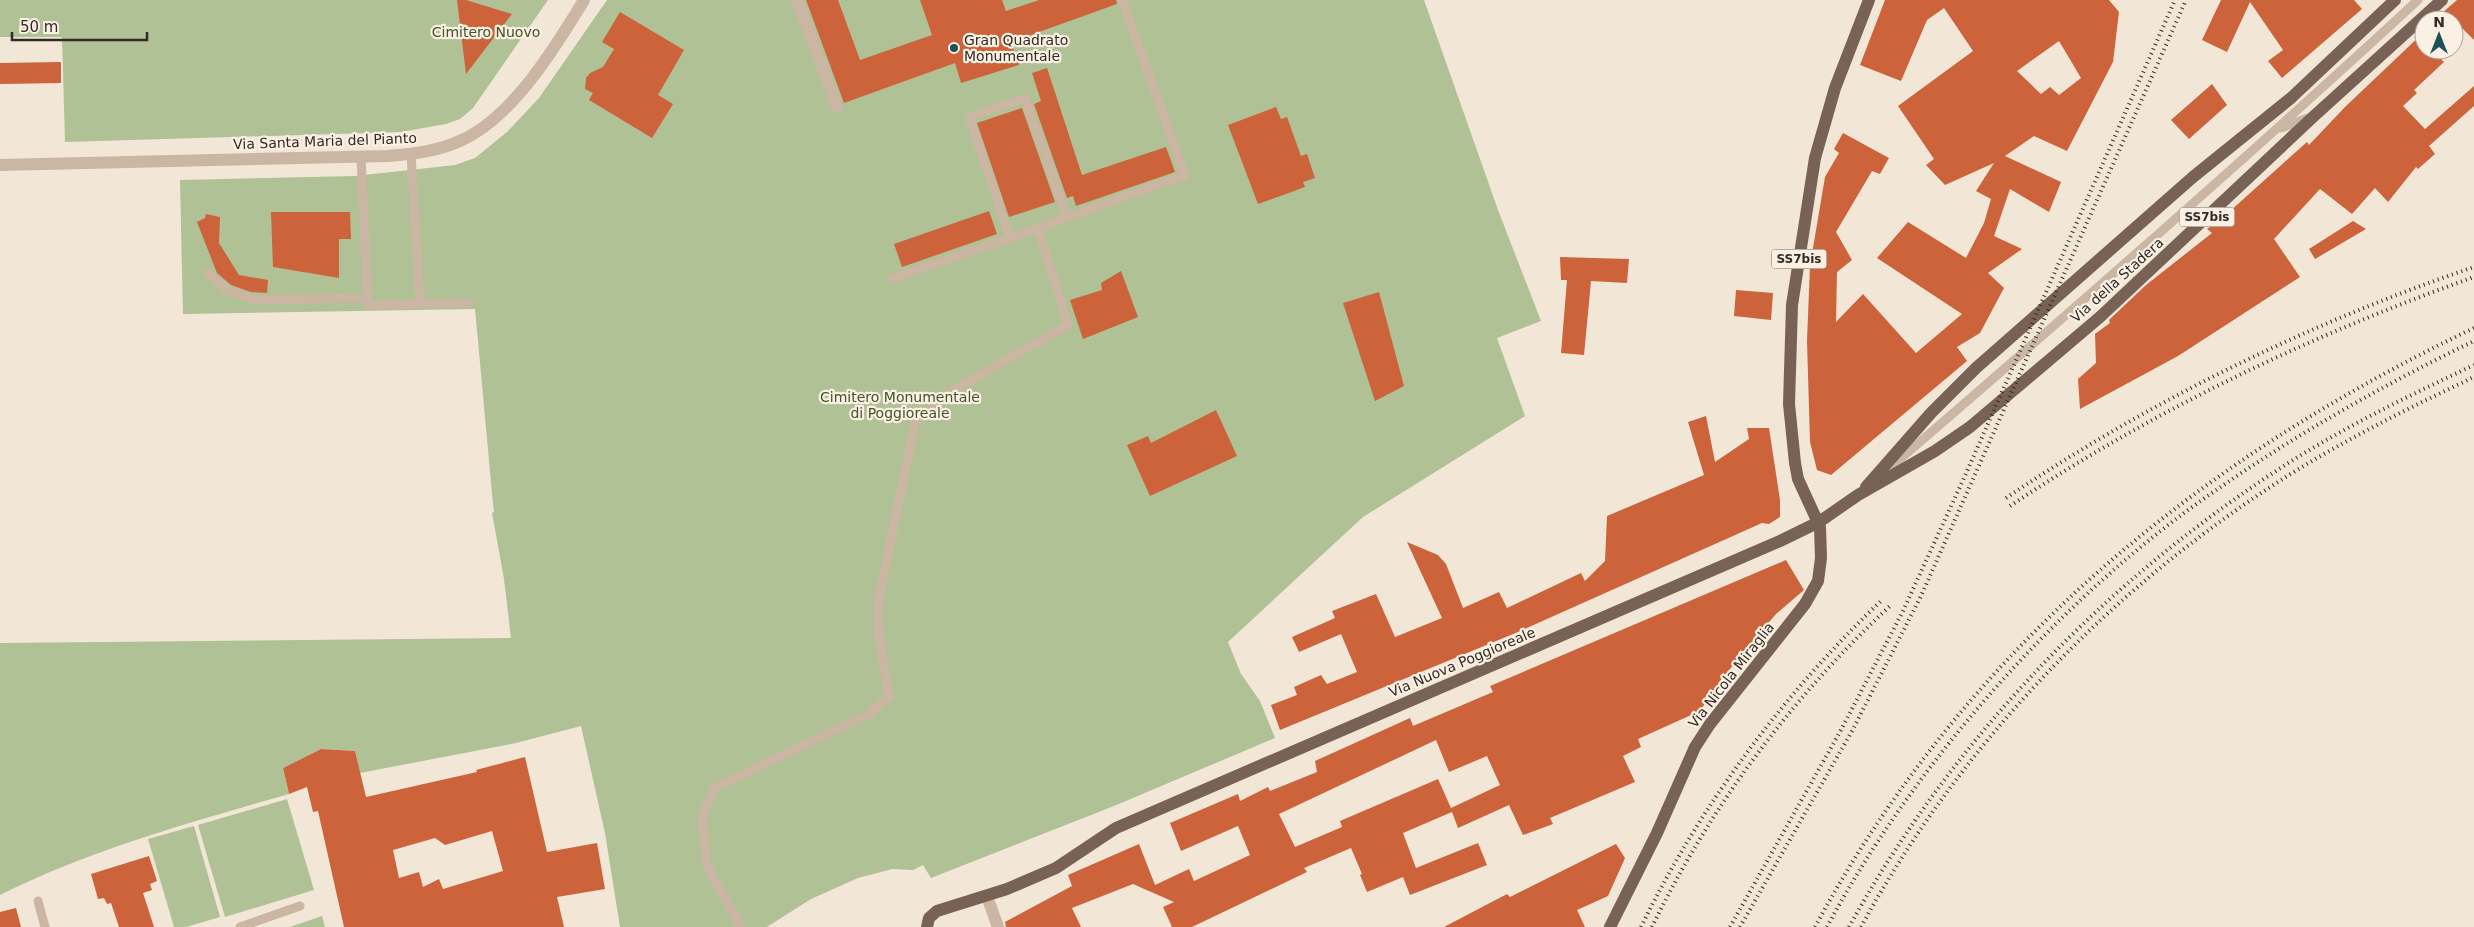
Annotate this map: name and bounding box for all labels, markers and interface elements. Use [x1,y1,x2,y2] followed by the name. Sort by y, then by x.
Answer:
[12,10,148,42] scale bar
[2414,10,2464,60] north arrow
[2433,14,2445,30] text: N
[20,18,58,36] text: 50 m
[432,24,540,40] park label: Cimitero Nuovo
[964,32,1068,64] place label: Gran Quadrato Monumentale
[948,42,960,54] marker: Gran Quadrato Monumentale
[233,130,417,152] street label: Via Santa Maria del Pianto
[2180,208,2234,226] road number: SS7bis
[2067,234,2167,326] street label: Via della Stadera
[1772,250,1826,268] road number: SS7bis
[820,389,980,421] park label: Cimitero Monumentale di Poggioreale
[1685,619,1777,731] street label: Via Nicola Miraglia
[1386,624,1538,700] street label: Via Nuova Poggioreale

